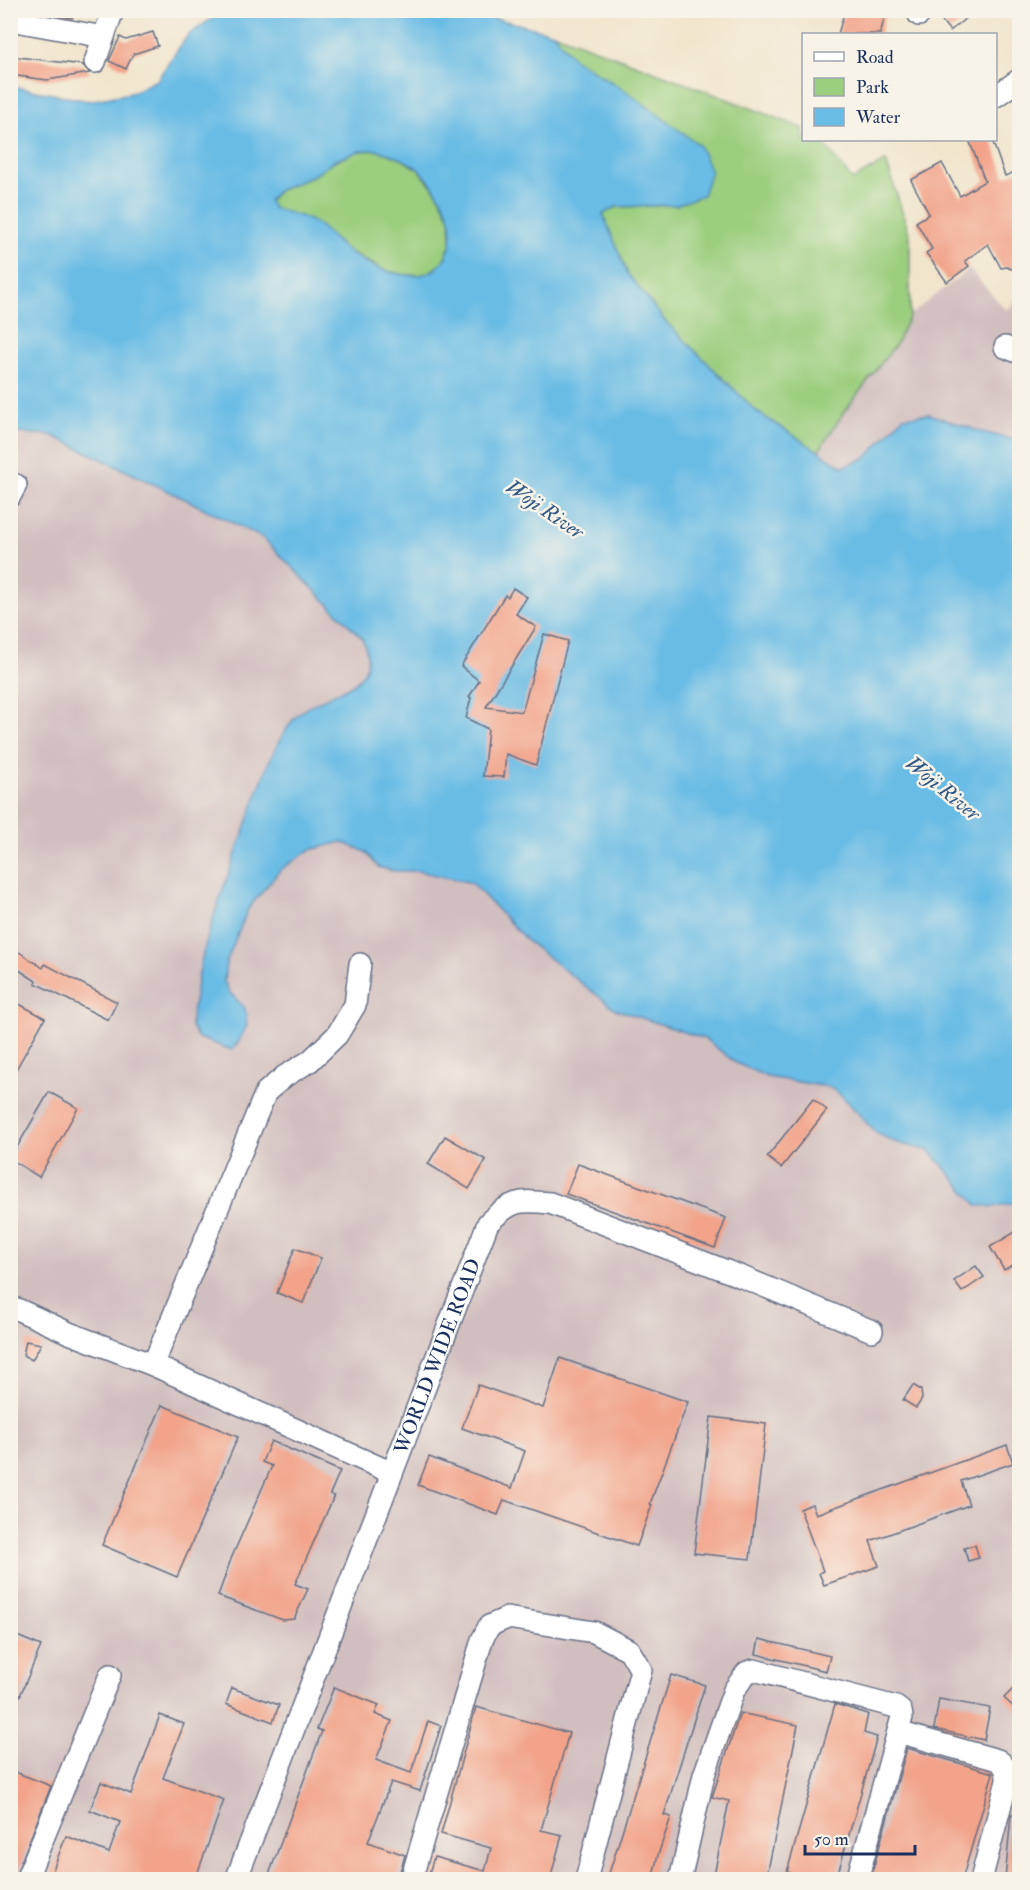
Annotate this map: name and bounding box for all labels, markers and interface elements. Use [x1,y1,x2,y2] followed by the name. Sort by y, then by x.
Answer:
[802,33,997,141] legend
[856,46,894,69] text: Road
[856,76,889,99] text: Park
[855,106,900,129] text: Water
[500,473,590,546] water label: Woji River
[900,750,987,828] water label: Woji River
[388,1255,486,1459] street label: WORLD WIDE ROAD
[805,1818,914,1856] scale bar
[814,1828,849,1851] text: 50 m

